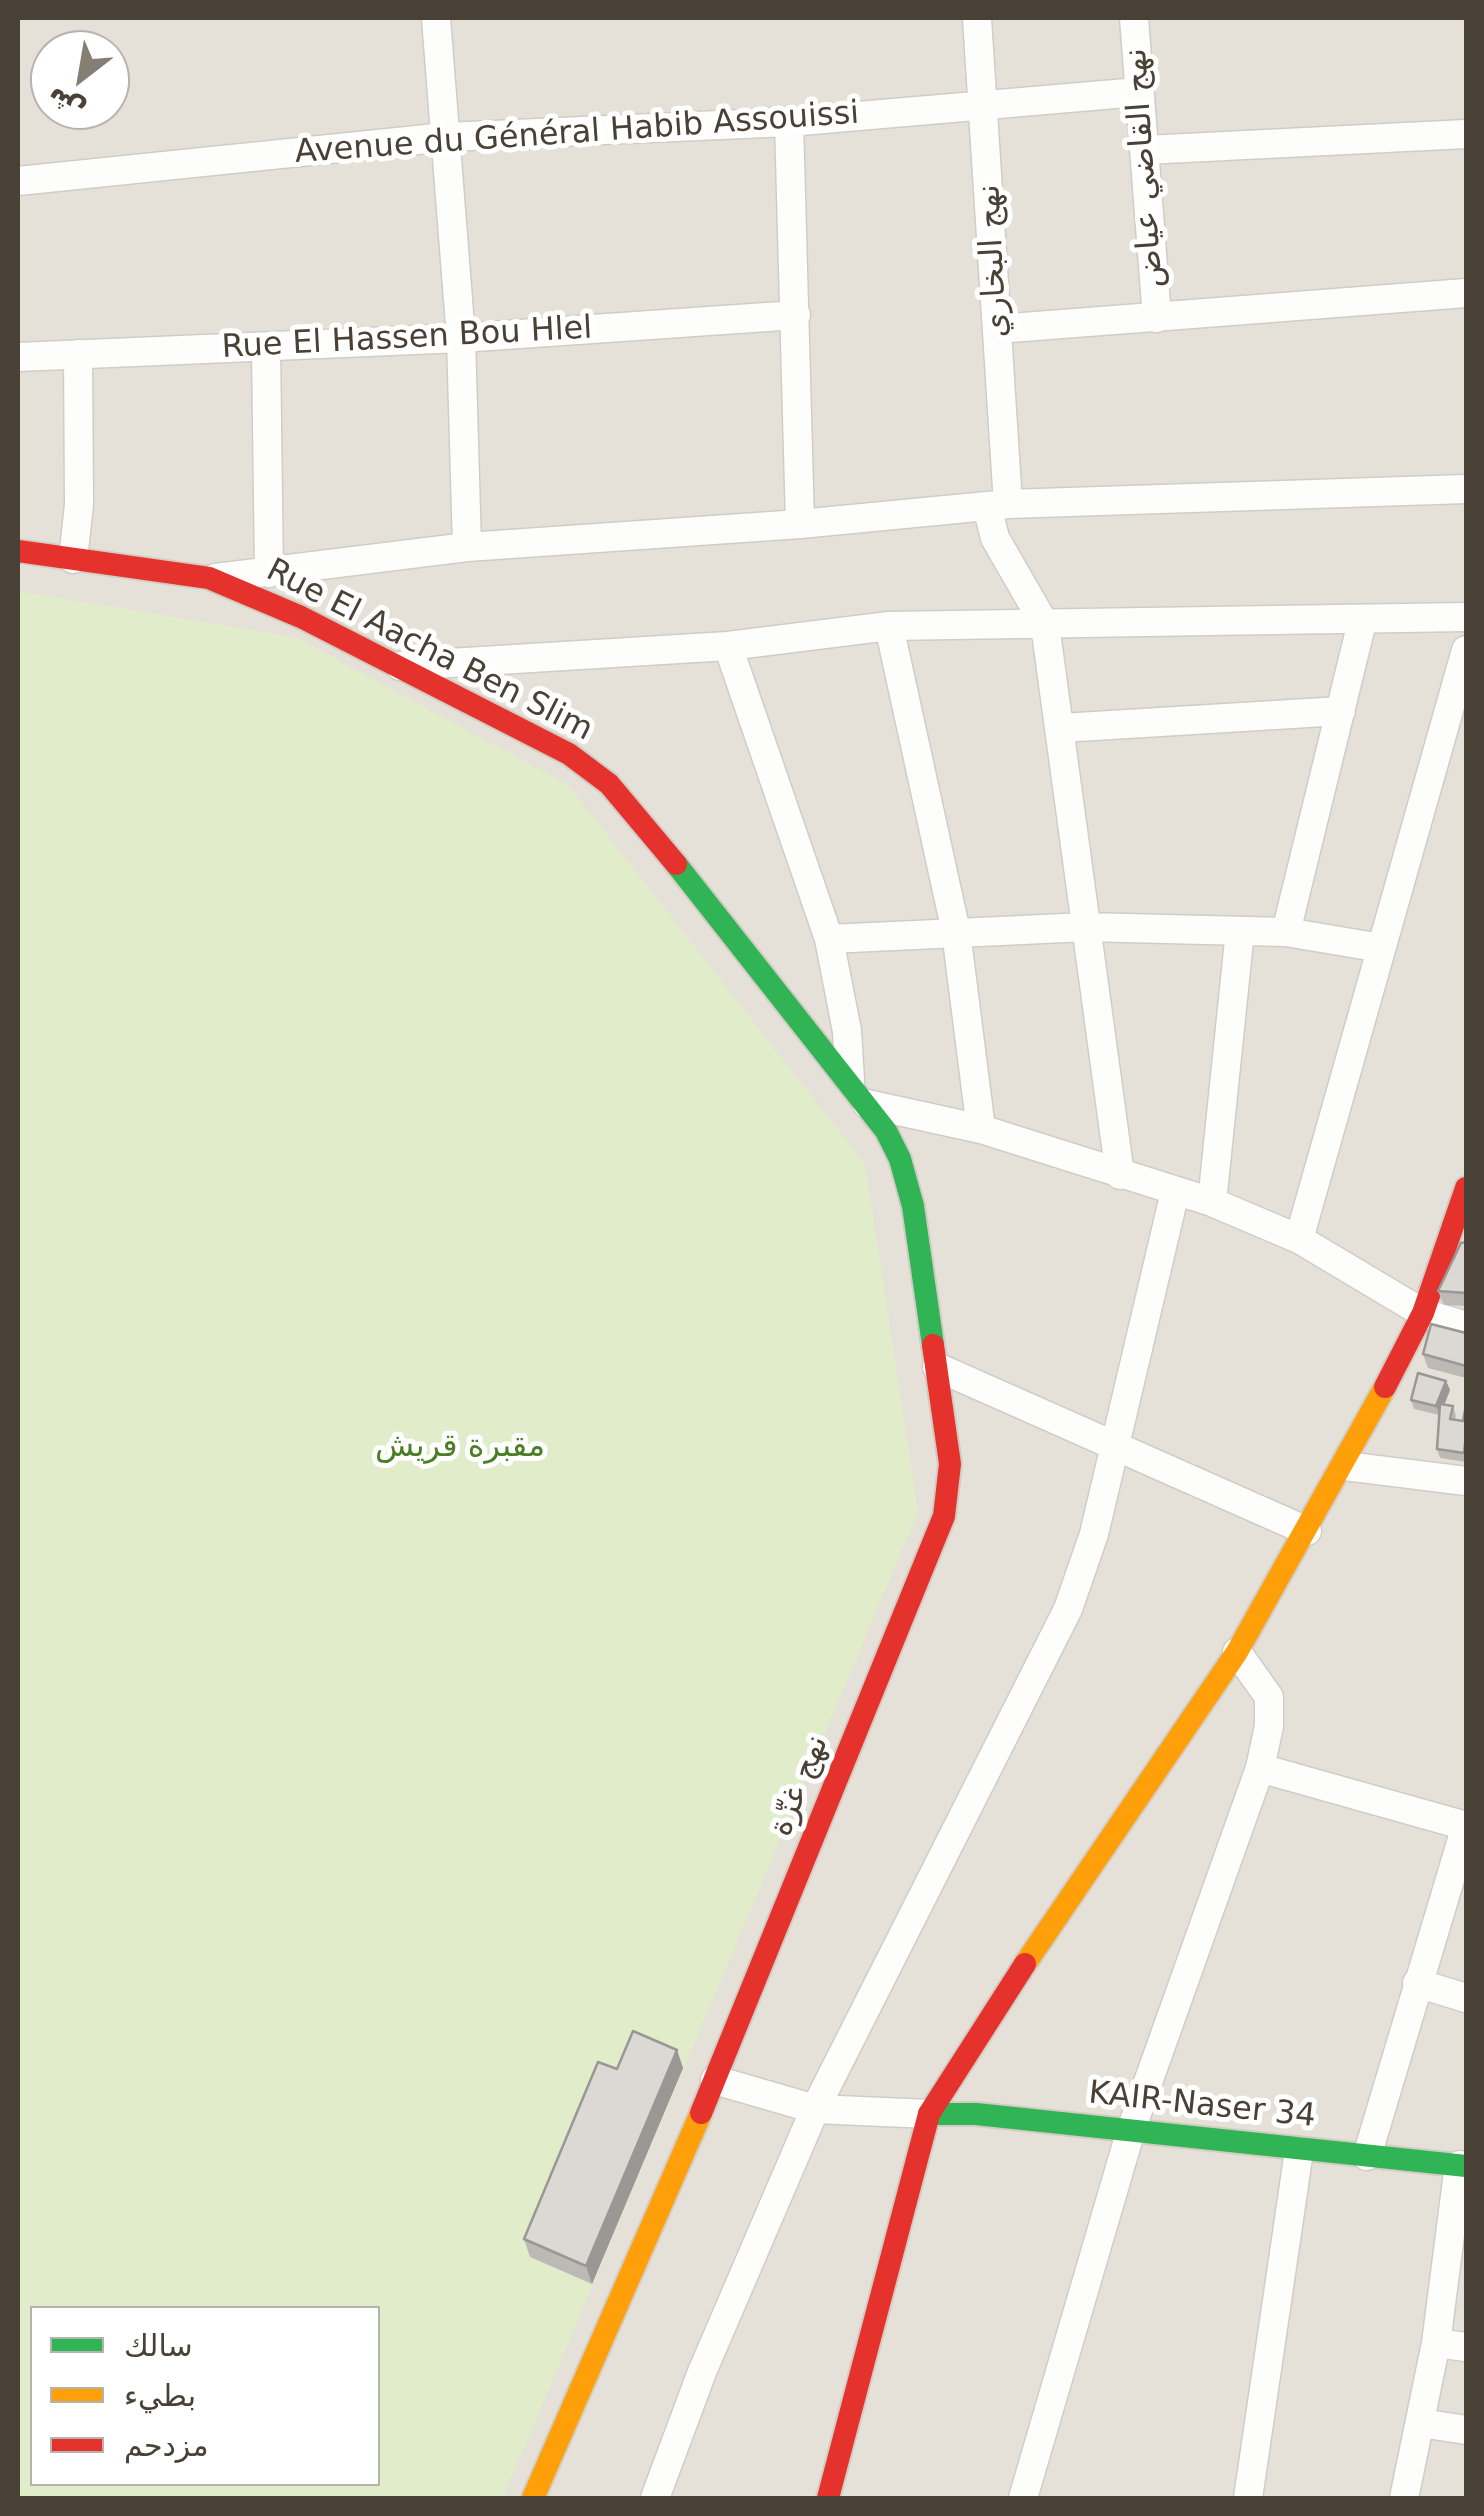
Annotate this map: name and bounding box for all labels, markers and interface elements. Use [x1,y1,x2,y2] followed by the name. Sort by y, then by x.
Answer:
[30,30,130,130] north arrow
[1117,47,1173,289] street label: نهج القاضي عياض
[40,80,90,129] text: ش
[294,95,860,173] street label: Avenue du Général Habib Assouissi
[971,183,1017,339] street label: نهج البخاري
[221,310,593,368] street label: Rue El Hassen Bou Hlel
[260,552,598,750] street label: Rue El Aacha Ben Slim
[375,1429,545,1467] park label: مقبرة قريش
[762,1730,838,1842] street label: نهج غزّة
[1087,2075,1317,2137] street label: KAIR-Naser 34
[30,2306,380,2486] legend
[124,2328,193,2363] text: سالك
[124,2378,196,2413] text: بطيء
[124,2428,209,2463] text: مزدحم

